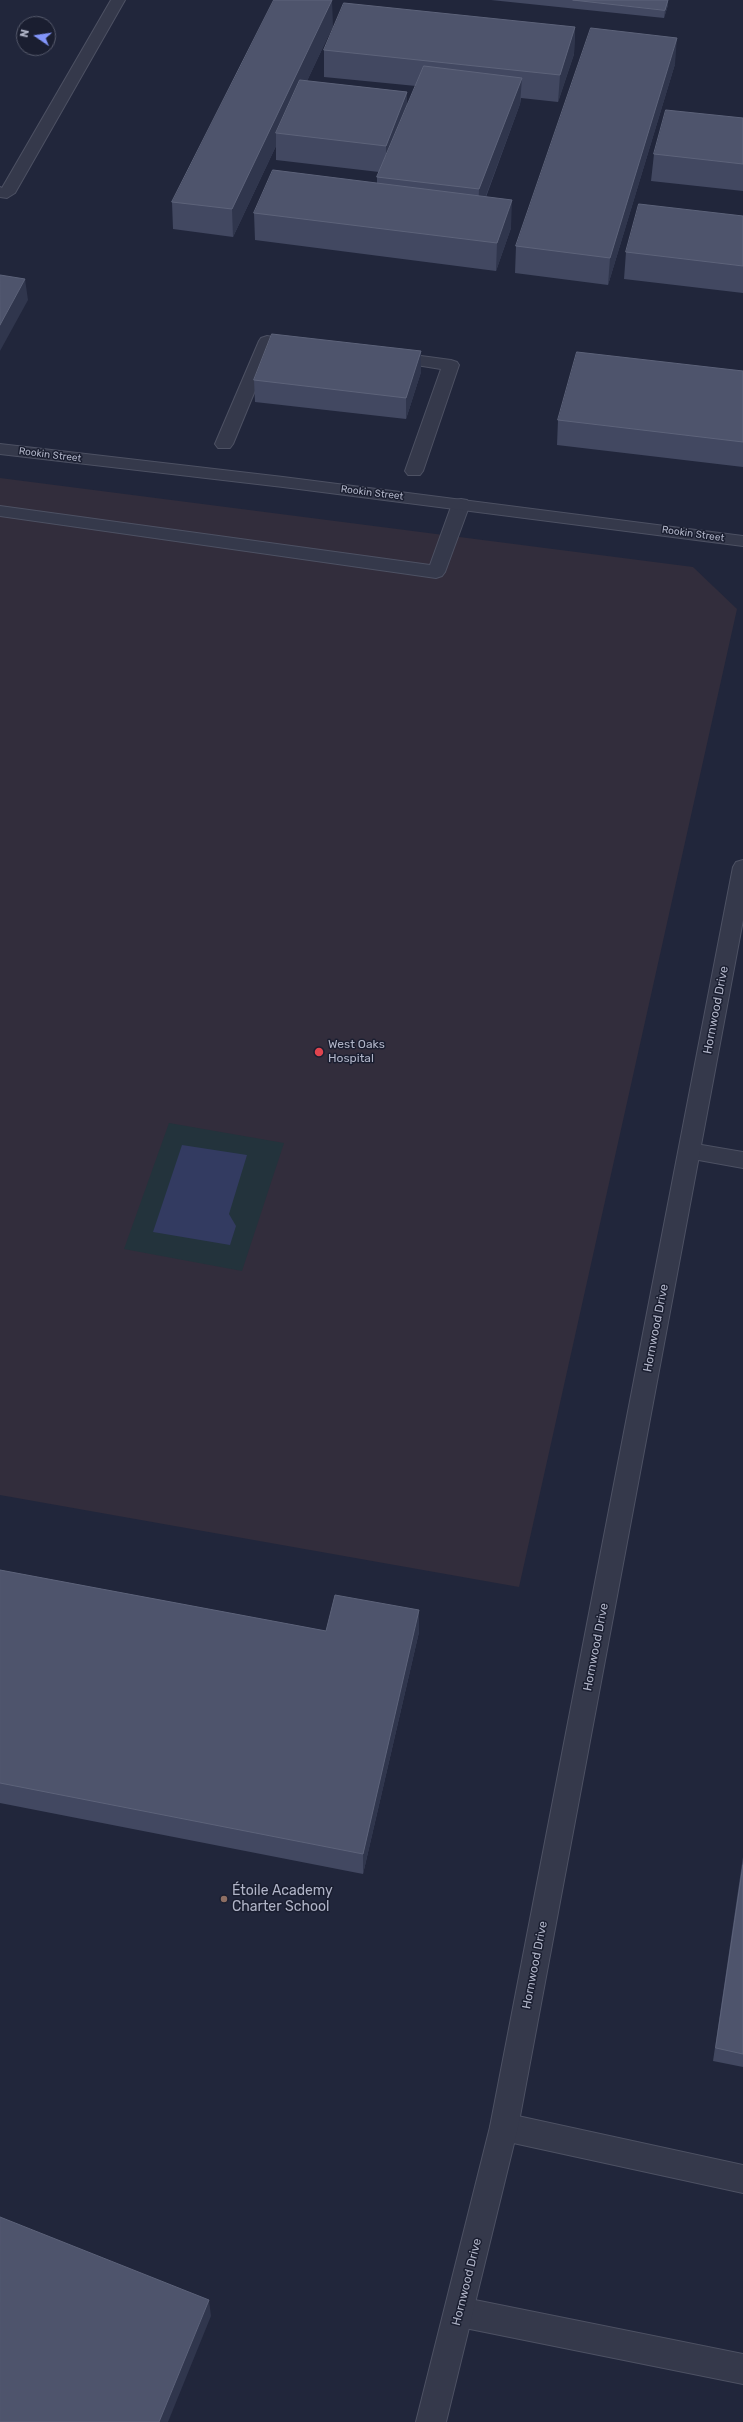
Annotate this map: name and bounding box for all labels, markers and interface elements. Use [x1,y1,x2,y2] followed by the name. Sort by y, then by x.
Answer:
[16,16,56,56] north arrow
[18,28,32,39] text: N
[18,445,82,465] street label: Rookin Street
[340,483,404,503] street label: Rookin Street
[661,524,725,544] street label: Rookin Street
[700,965,732,1055] street label: Hornwood Drive
[328,1038,385,1066] place label: West Oaks Hospital
[313,1046,325,1058] marker: West Oaks Hospital
[640,1283,672,1373] street label: Hornwood Drive
[580,1602,612,1692] street label: Hornwood Drive
[232,1883,333,1916] place label: Étoile Academy Charter School
[219,1894,229,1904] marker: Étoile Academy Charter School
[519,1920,551,2010] street label: Hornwood Drive
[449,2237,485,2327] street label: Hornwood Drive

